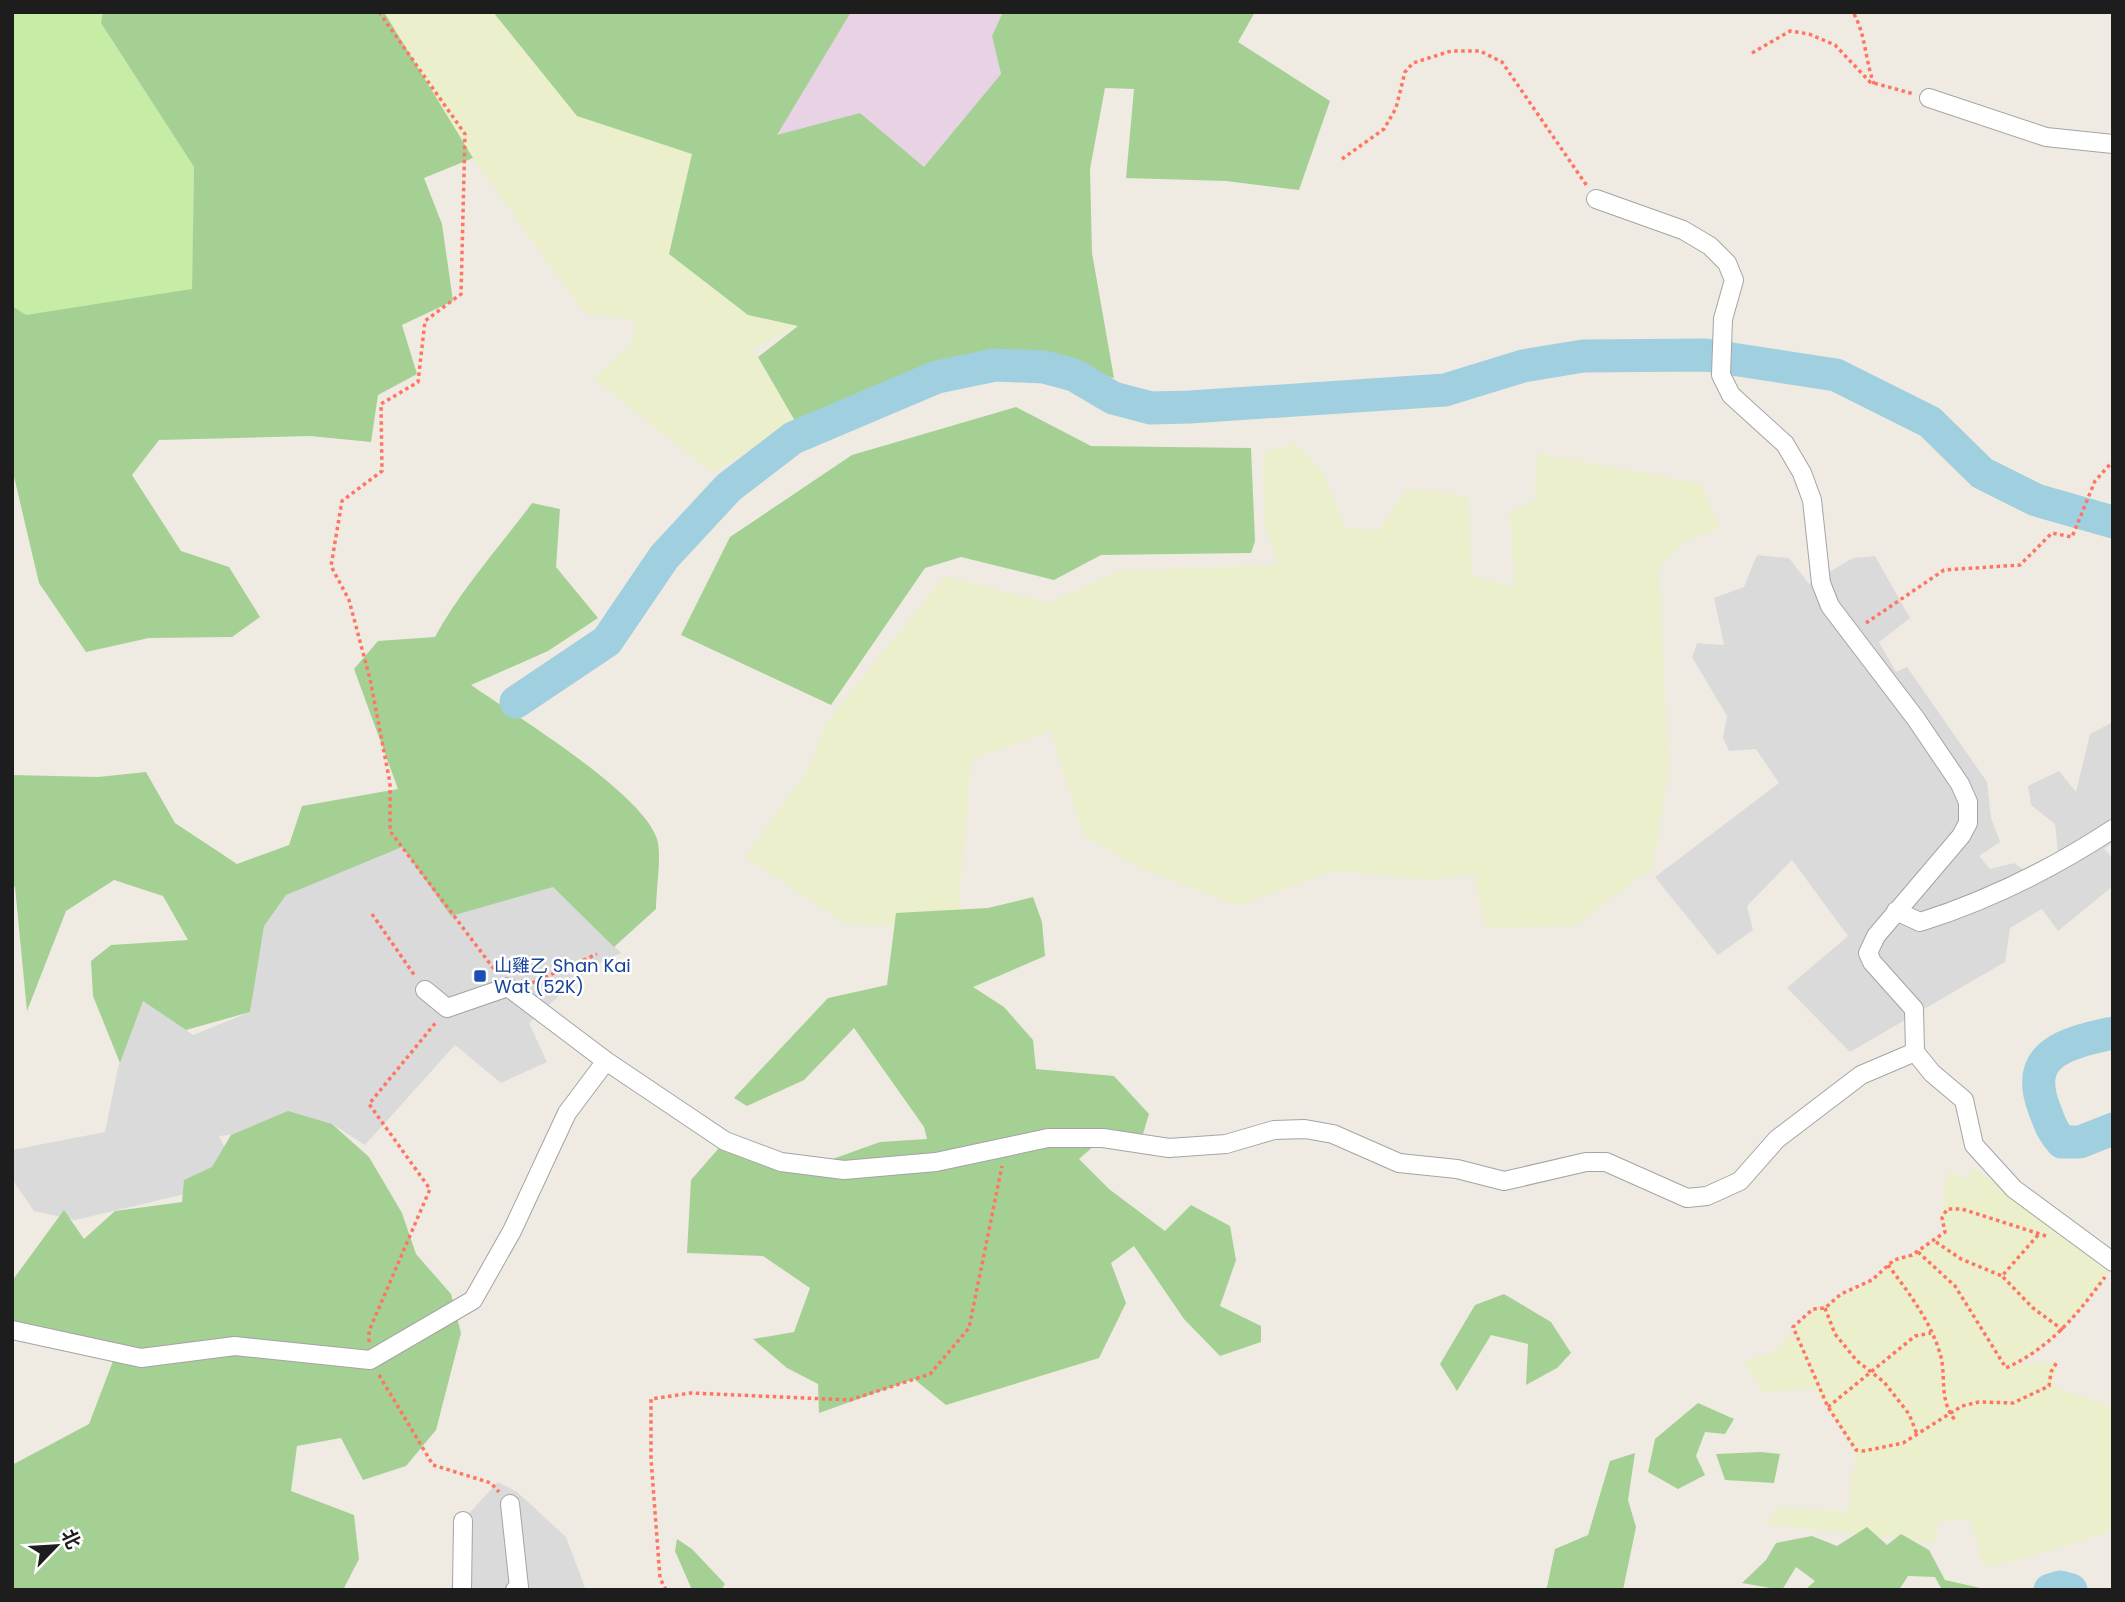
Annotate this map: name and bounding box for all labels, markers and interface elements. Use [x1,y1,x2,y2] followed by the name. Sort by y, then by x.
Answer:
[494,953,631,999] place label: 山雞乙 Shan Kai Wat (52K)
[472,968,488,984] marker: 山雞乙 Shan Kai Wat (52K)
[21,1511,91,1581] north arrow
[55,1525,87,1553] text: 北

